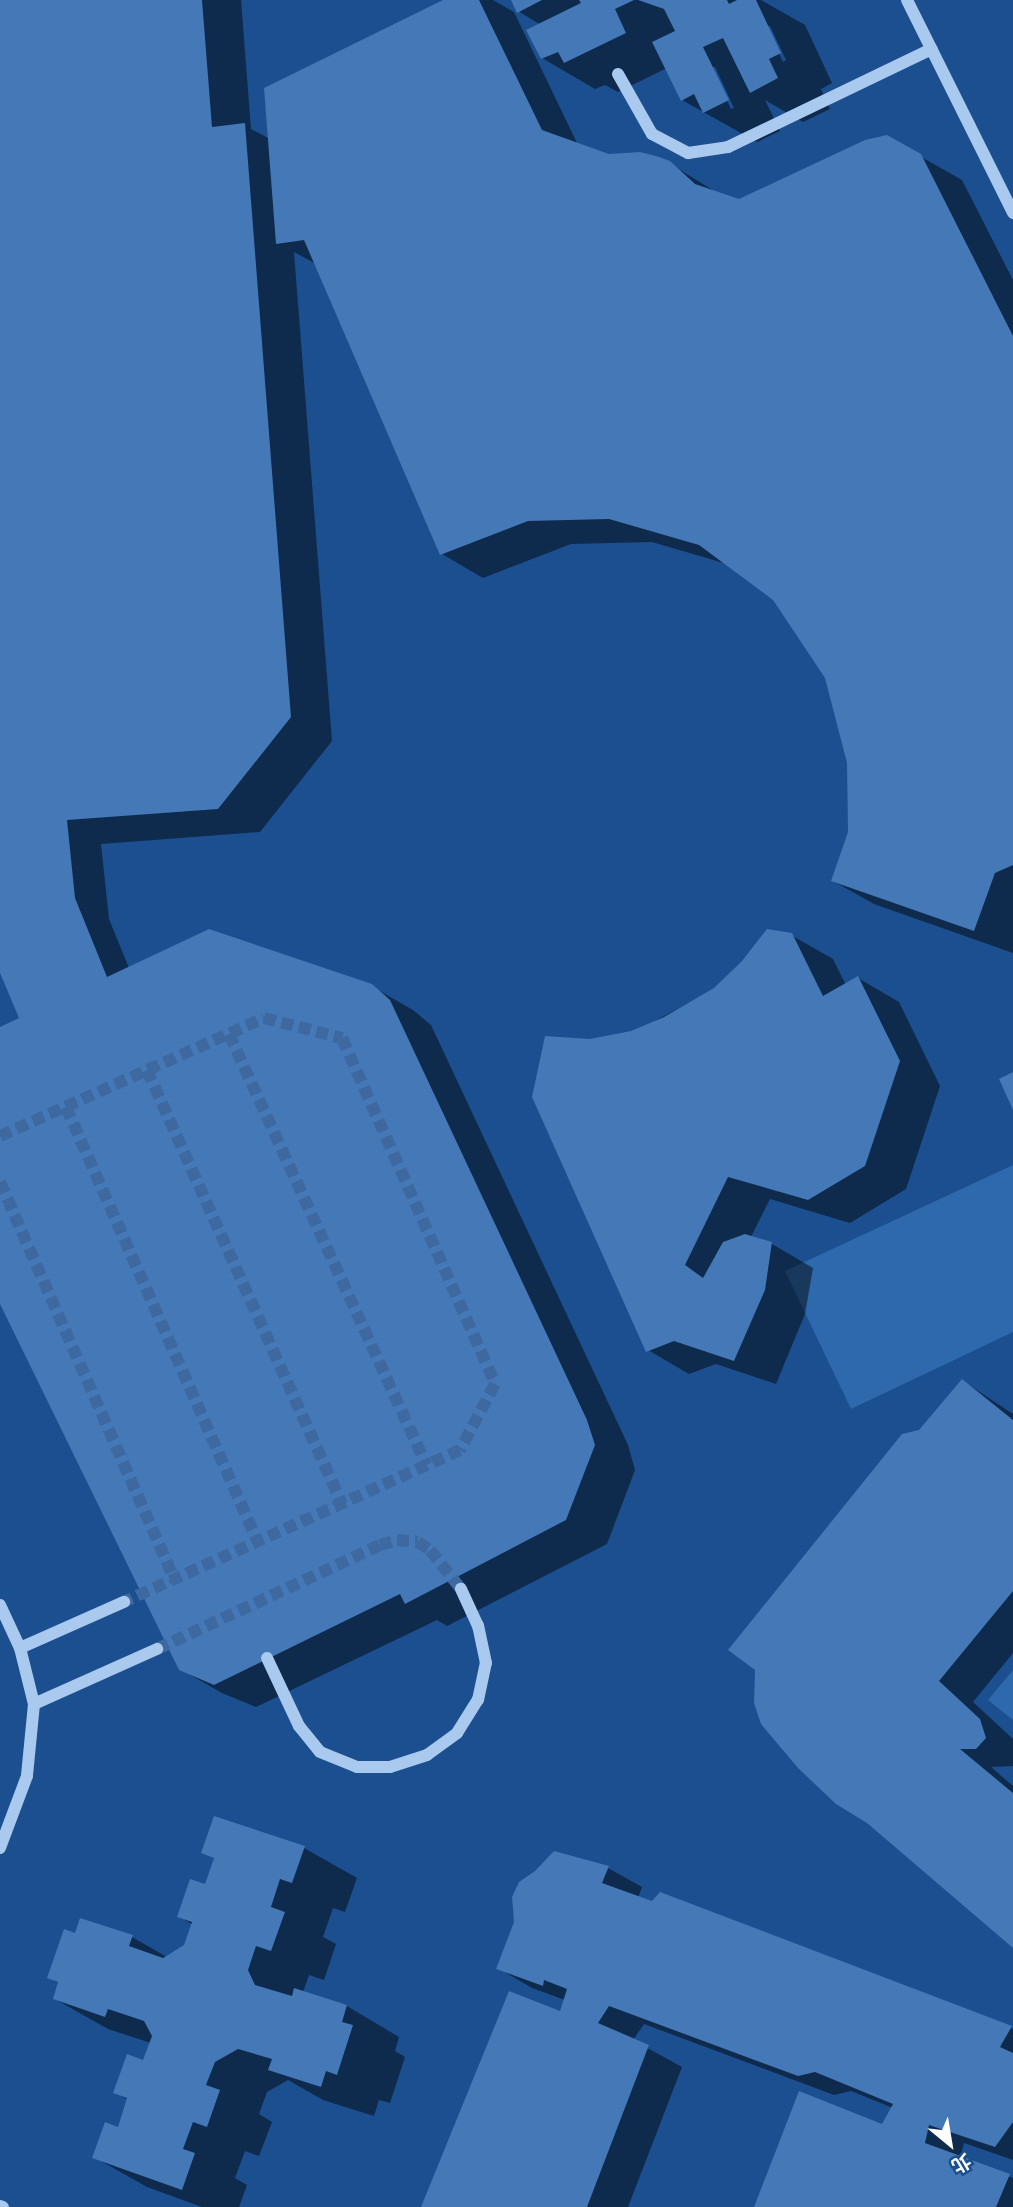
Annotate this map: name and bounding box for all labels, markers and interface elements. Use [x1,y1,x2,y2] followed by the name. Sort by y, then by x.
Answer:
[915,2109,985,2179] north arrow
[948,2150,974,2176] text: 北

